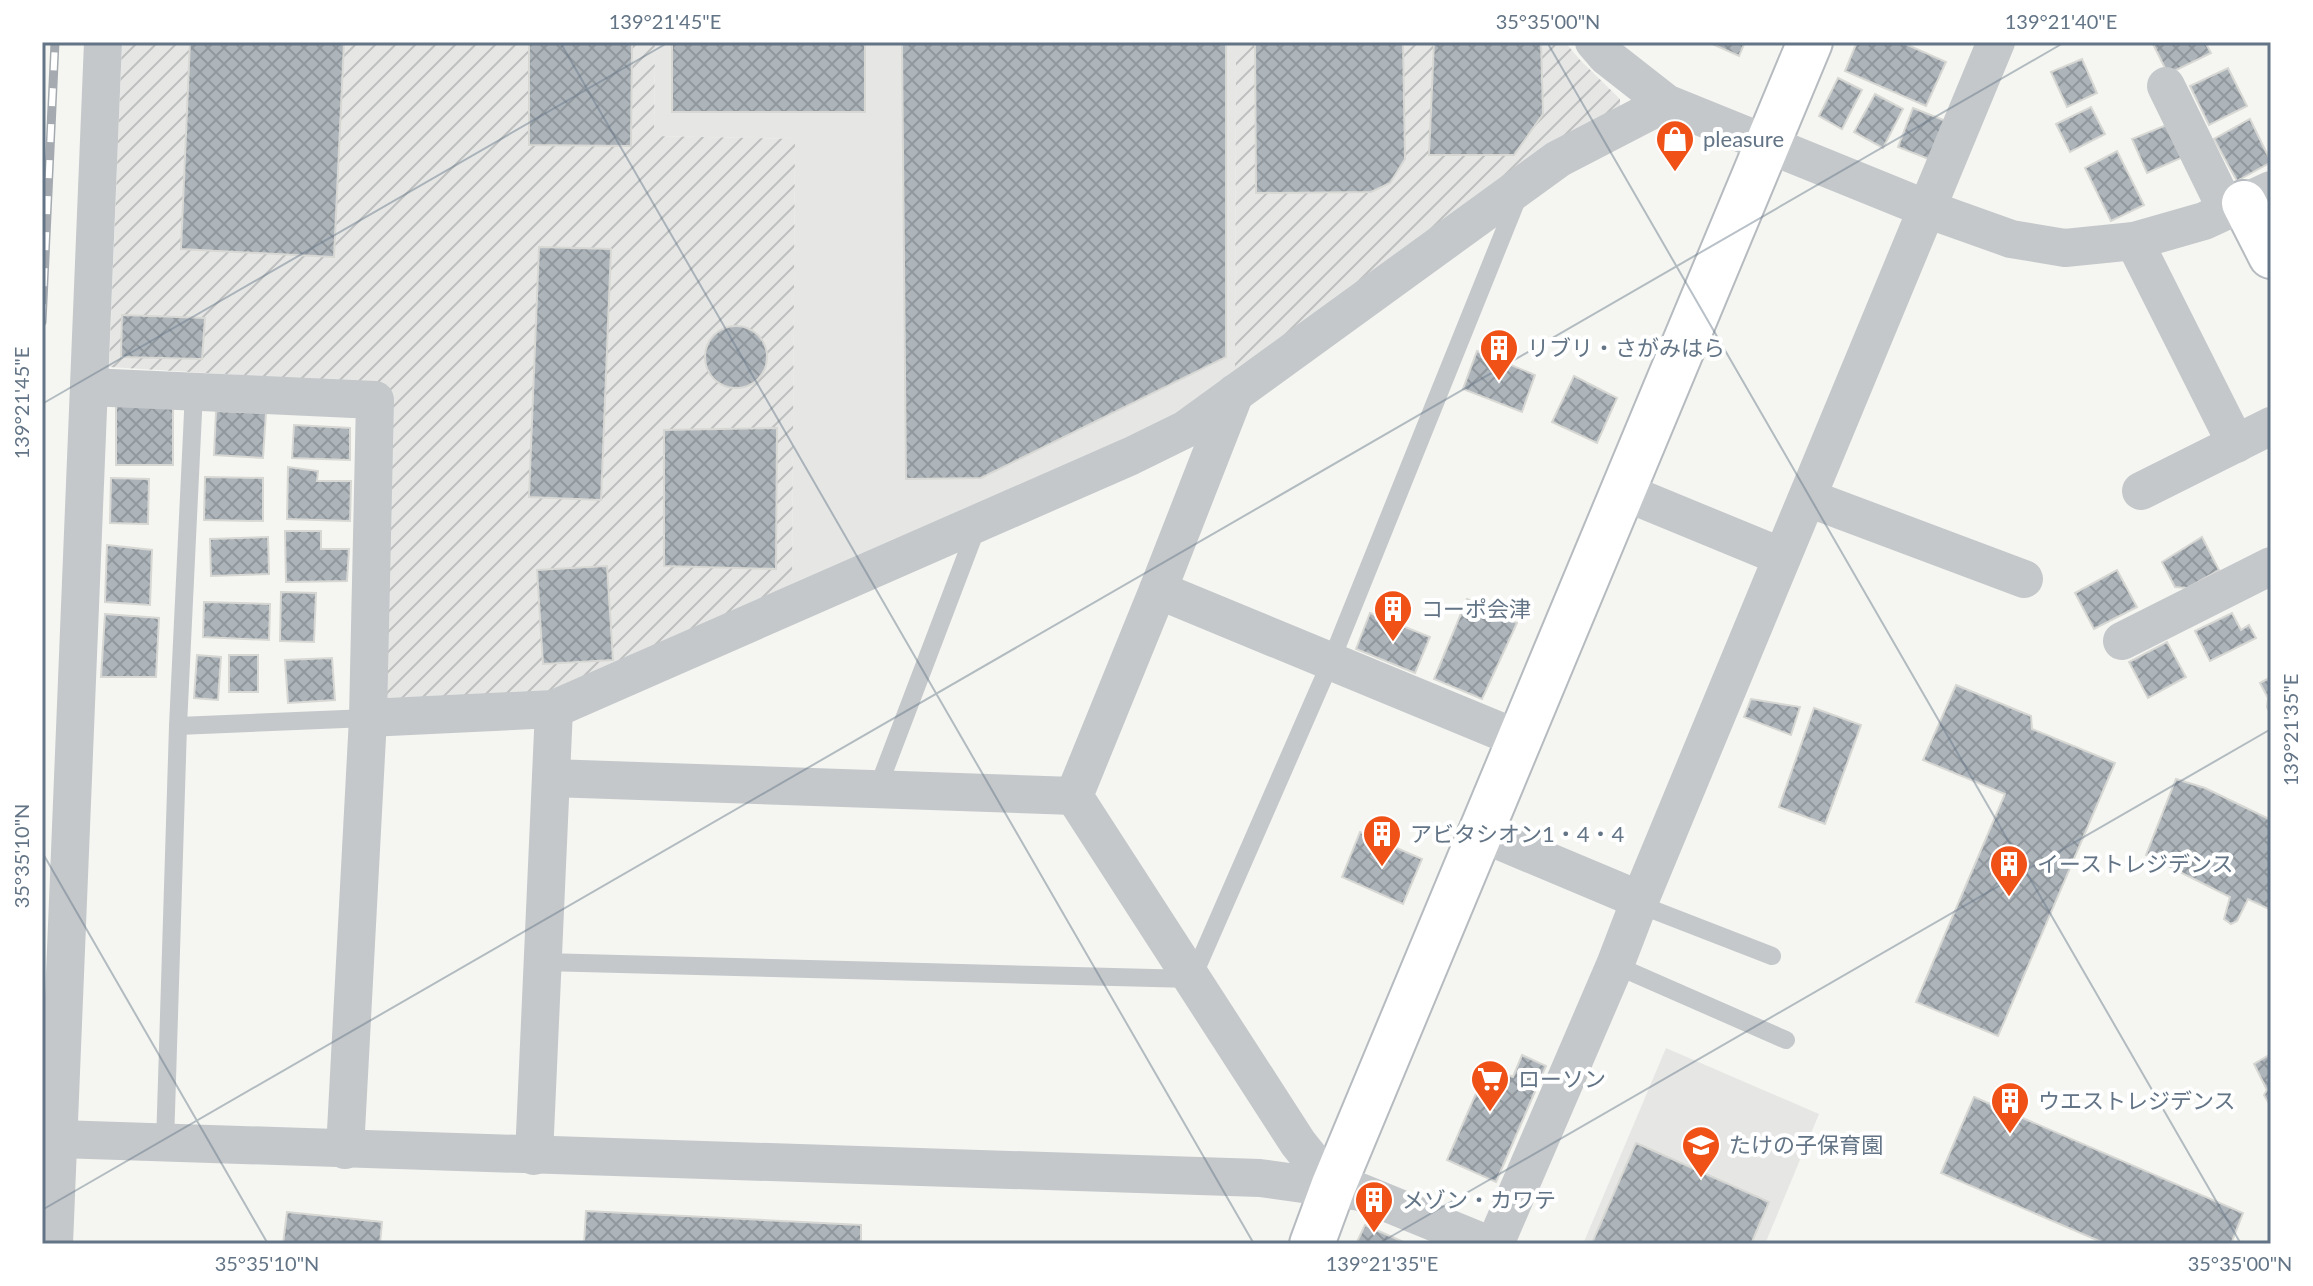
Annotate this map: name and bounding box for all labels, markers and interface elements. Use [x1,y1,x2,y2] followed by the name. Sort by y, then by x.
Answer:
[609,9,721,33] text: 139°21'45"E
[1496,9,1600,33] text: 35°35'00"N
[2005,9,2117,33] text: 139°21'40"E
[1654,118,1696,173] shop icon: pleasure
[1703,125,1784,152] place label: pleasure
[1478,327,1520,382] building icon: リブリ・さがみはら
[1527,334,1725,361] place label: リブリ・さがみはら
[9,347,33,459] text: 139°21'45"E
[1372,588,1414,643] building icon: コーポ会津
[1421,595,1531,622] place label: コーポ会津
[2278,674,2302,786] text: 139°21'35"E
[9,804,33,908] text: 35°35'10"N
[1361,813,1403,868] building icon: アビタシオン1・4・4
[1410,820,1625,847] place label: アビタシオン1・4・4
[1988,843,2030,898] building icon: イーストレジデンス
[2037,850,2233,877] place label: イーストレジデンス
[1469,1058,1511,1113] supermarket icon: ローソン
[1518,1065,1606,1092] place label: ローソン
[1989,1080,2031,1135] building icon: ウエストレジデンス
[2038,1087,2236,1114] place label: ウエストレジデンス
[1680,1124,1722,1179] school or university icon: たけの子保育園
[1729,1131,1883,1158] place label: たけの子保育園
[1353,1179,1395,1234] building icon: メゾン・カワテ
[1402,1186,1556,1213] place label: メゾン・カワテ
[215,1251,319,1275] text: 35°35'10"N
[1326,1251,1438,1275] text: 139°21'35"E
[2188,1251,2292,1275] text: 35°35'00"N

